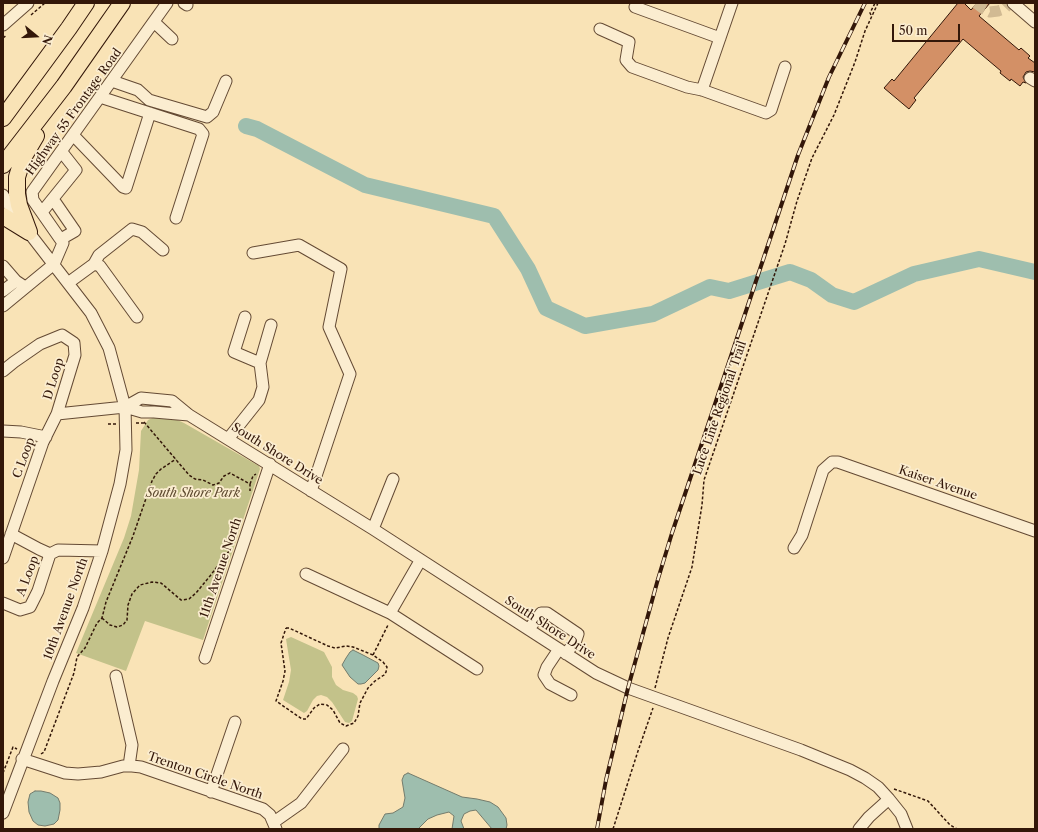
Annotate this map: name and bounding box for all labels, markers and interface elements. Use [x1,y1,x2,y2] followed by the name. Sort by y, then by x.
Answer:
[16,16,56,56] north arrow
[894,16,962,42] scale bar
[899,23,928,38] text: 50 m
[39,33,56,46] text: N
[23,46,125,178] street label: Highway 55 Frontage Road
[690,339,750,477] street label: Luce Line Regional Trail
[41,356,67,402] street label: D Loop
[229,420,325,488] street label: South Shore Drive
[10,436,38,480] street label: C Loop
[897,463,979,503] street label: Kaiser Avenue
[146,487,240,501] park label: South Shore Park
[197,516,245,620] street label: 11th Avenue North
[14,554,42,598] street label: A Loop
[41,556,91,662] street label: 10th Avenue North
[502,593,598,663] street label: South Shore Drive
[145,749,265,803] street label: Trenton Circle North

